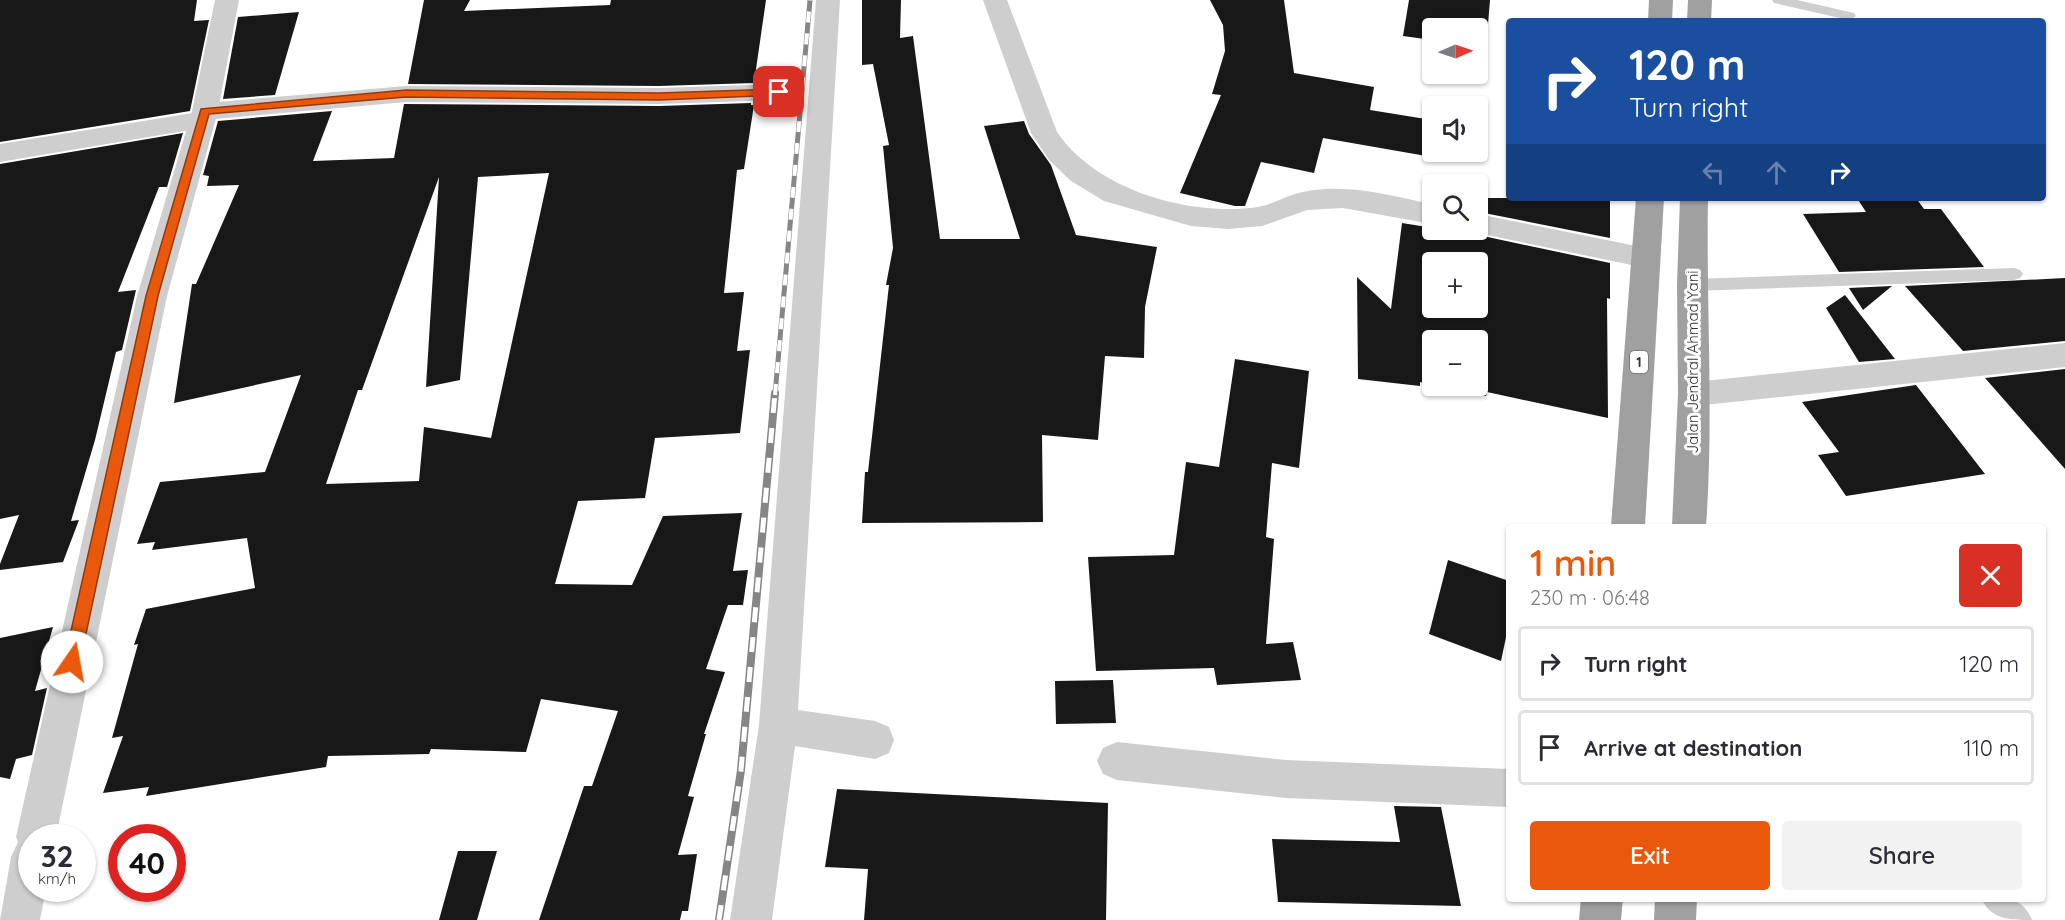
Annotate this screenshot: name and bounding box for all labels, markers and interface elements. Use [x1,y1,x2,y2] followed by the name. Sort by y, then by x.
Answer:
[1422,18,1488,84] north arrow
[1422,18,1488,396] map controls
[1629,38,1746,91] text: 120 m
[1530,42,1608,120] icon: right
[753,66,804,117] pin
[762,75,795,108] icon: arrive
[1629,90,1748,124] text: Turn right
[1422,96,1488,162] button: sound
[1697,156,1730,189] icon: left
[1760,156,1793,189] icon: ahead
[1823,156,1856,189] icon: right
[1422,174,1488,240] button: search
[1422,252,1488,318] button: +
[1683,270,1702,454] street label: Jalan Jendral Ahmad Yani
[1422,330,1488,396] button: −
[1630,351,1648,373] road number: 1
[1530,540,1616,585] text: 1 min
[1959,544,2022,607] button: close
[1530,585,1650,610] text: 230 m · 06:48
[40,630,104,694] position arrow
[1533,647,1566,680] icon: right
[1584,650,1688,678] text: Turn right
[1960,650,2019,678] text: 120 m
[1533,731,1566,764] icon: arrive
[1584,734,1802,762] text: Arrive at destination
[1964,734,2019,762] text: 110 m
[1530,821,1770,890] button: Exit
[1782,821,2022,890] button: Share
[108,824,186,902] speed limit sign: 40
[40,837,74,875] text: 32
[38,869,76,888] text: km/h

